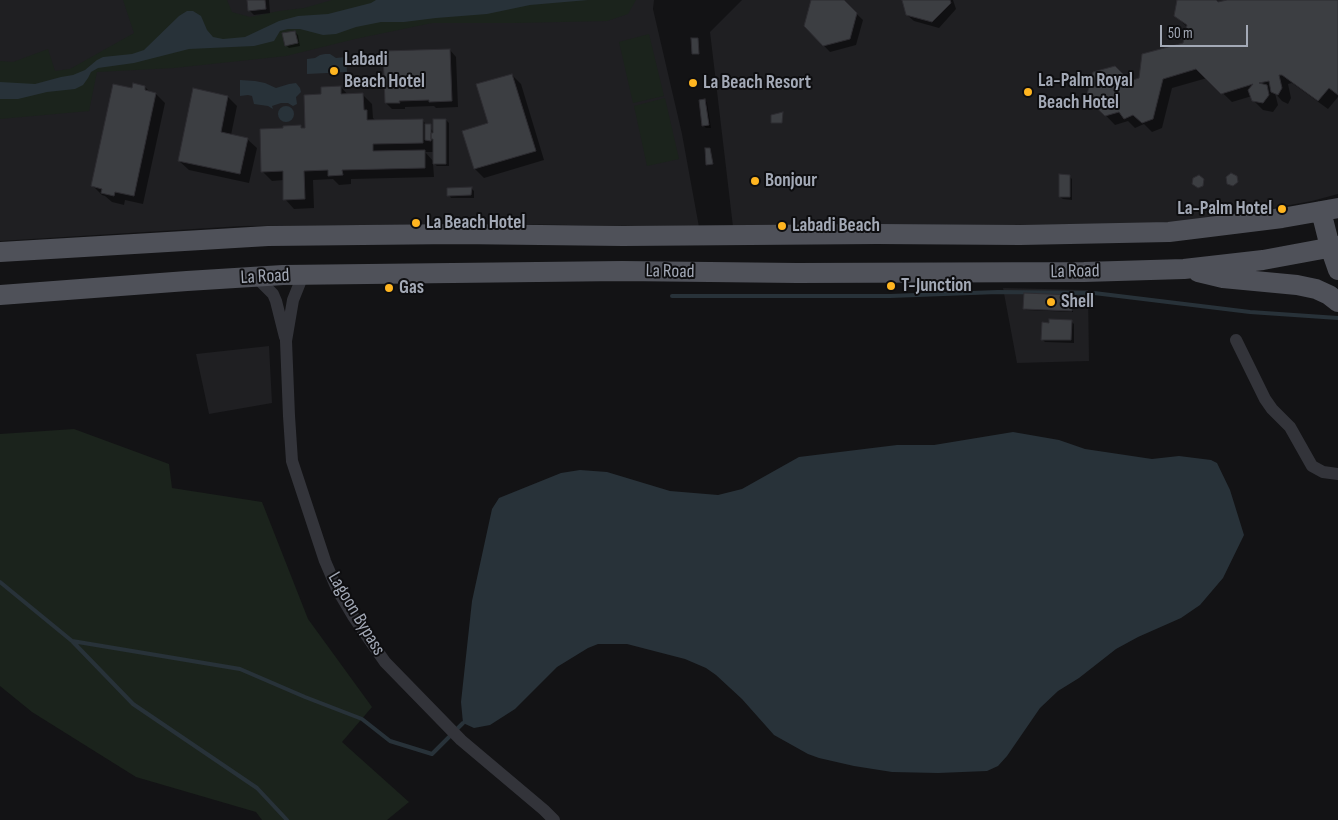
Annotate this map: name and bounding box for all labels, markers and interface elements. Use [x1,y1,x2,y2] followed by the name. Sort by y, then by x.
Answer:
[1163,15,1250,47] scale bar
[1168,24,1193,43] text: 50 m
[344,49,425,93] place label: Labadi Beach Hotel
[328,65,340,77] marker: Labadi Beach Hotel
[1038,70,1133,114] place label: La-Palm Royal Beach Hotel
[703,72,811,94] place label: La Beach Resort
[687,77,699,89] marker: La Beach Resort
[1022,86,1034,98] marker: La-Palm Royal Beach Hotel
[765,170,817,192] place label: Bonjour
[749,175,761,187] marker: Bonjour
[1177,198,1272,220] place label: La-Palm Hotel
[1276,203,1288,215] marker: La-Palm Hotel
[426,212,525,234] place label: La Beach Hotel
[792,215,880,237] place label: Labadi Beach
[410,217,422,229] marker: La Beach Hotel
[776,220,788,232] marker: Labadi Beach
[645,260,695,284] street label: La Road
[1050,260,1100,284] street label: La Road
[240,264,290,290] street label: La Road
[901,275,972,297] place label: T-Junction
[399,277,424,299] place label: Gas
[885,280,897,292] marker: T-Junction
[383,282,395,294] marker: Gas
[1061,291,1094,313] place label: Shell
[1045,296,1057,308] marker: Shell
[322,568,390,660] street label: Lagoon Bypass

